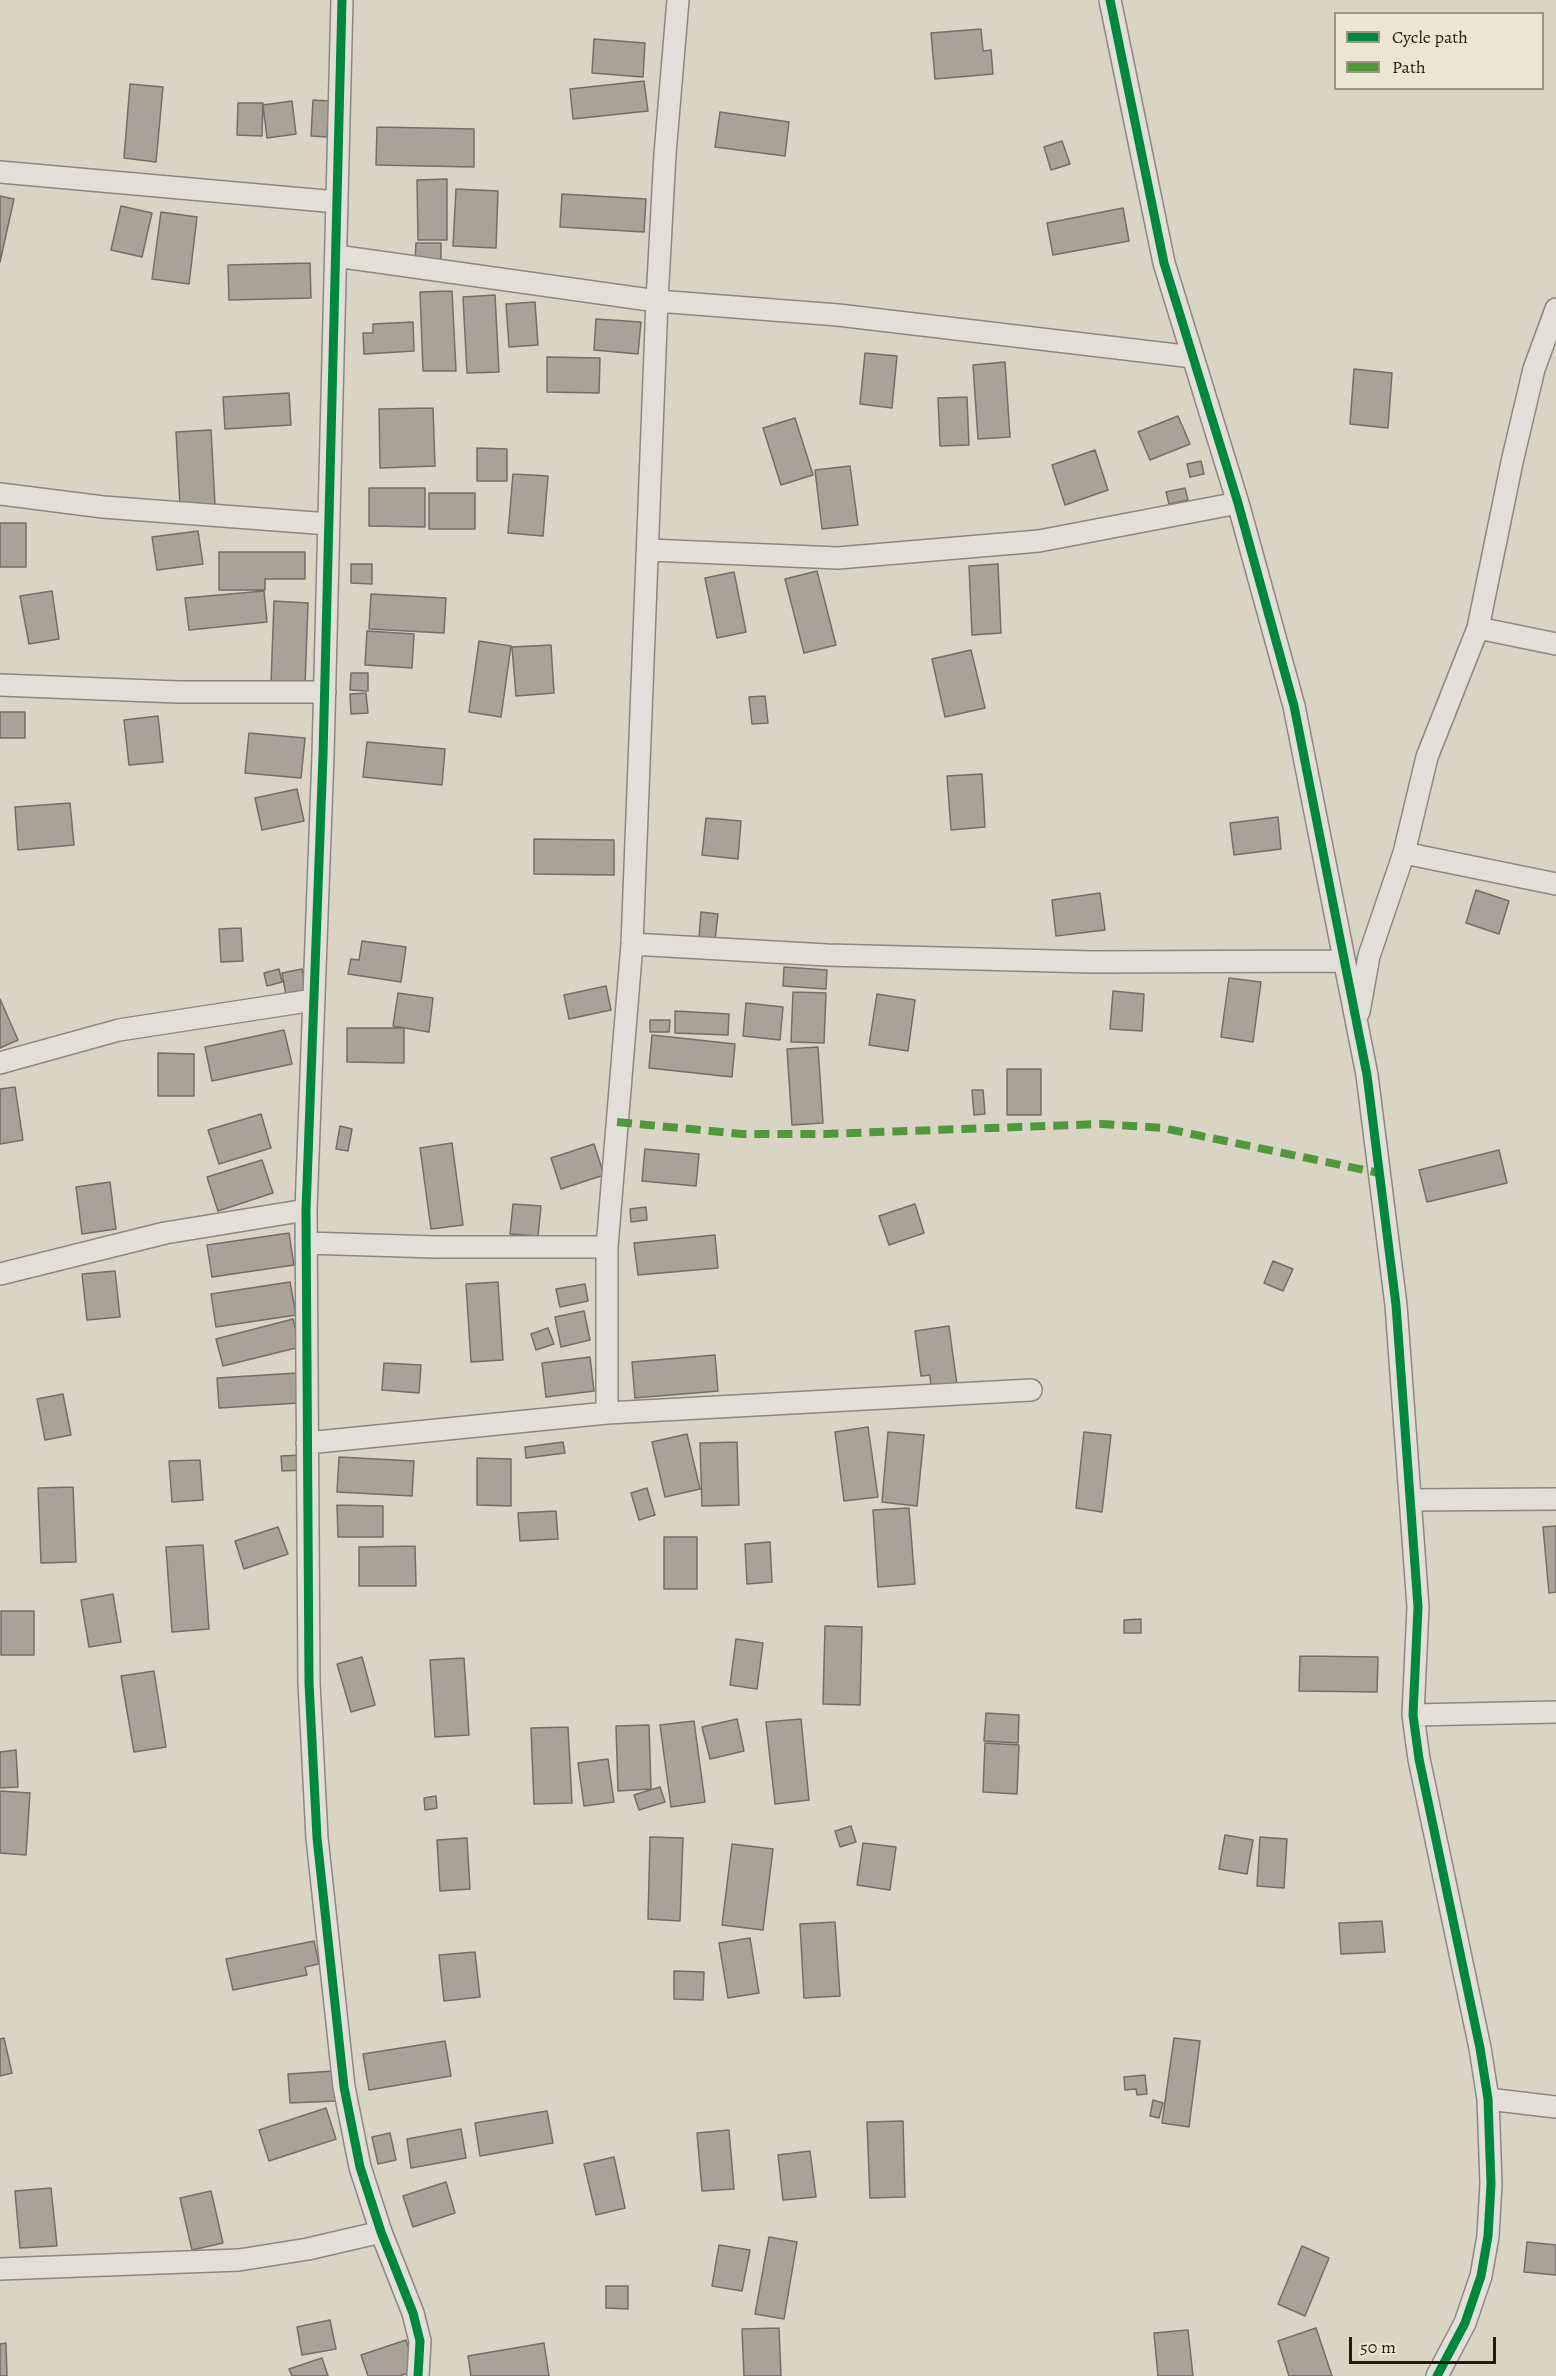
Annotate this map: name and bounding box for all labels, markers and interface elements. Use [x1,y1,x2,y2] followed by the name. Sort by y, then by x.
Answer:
[1334,12,1544,90] legend
[1392,25,1468,49] text: Cycle path
[1392,55,1426,79] text: Path
[1352,2325,1499,2363] scale bar
[1360,2335,1396,2359] text: 50 m

